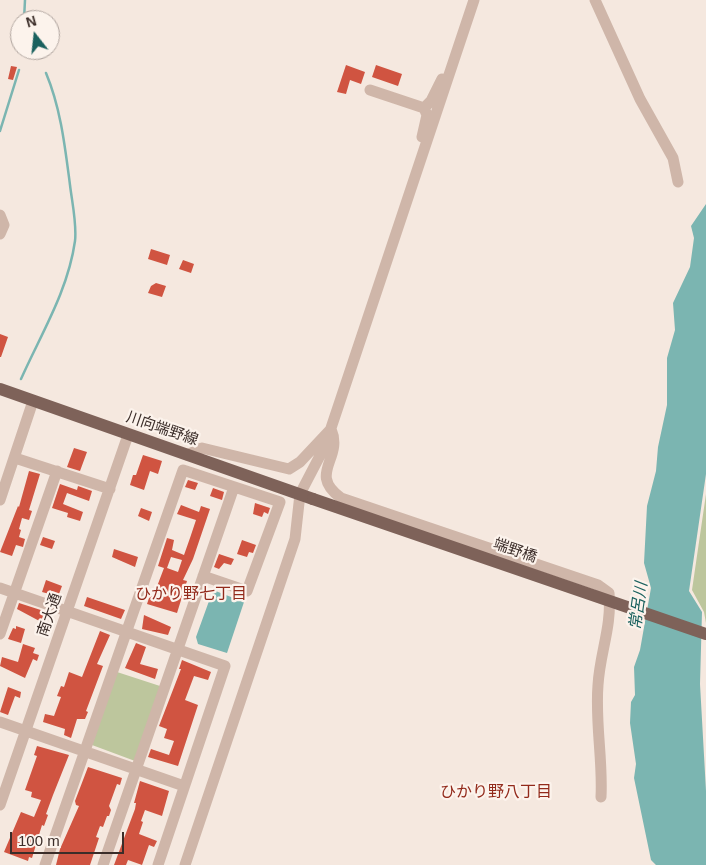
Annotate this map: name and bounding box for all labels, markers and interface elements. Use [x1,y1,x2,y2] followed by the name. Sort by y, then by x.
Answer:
[10,10,60,60] north arrow
[24,12,38,31] text: N
[124,408,200,450] street label: 川向端野線
[491,535,539,567] street label: 端野橋
[626,581,652,631] water label: 常呂川
[135,585,247,605] district label: ひかり野七丁目
[34,591,66,639] street label: 南大通
[440,783,552,803] district label: ひかり野八丁目
[12,822,126,854] scale bar
[18,832,60,849] text: 100 m

